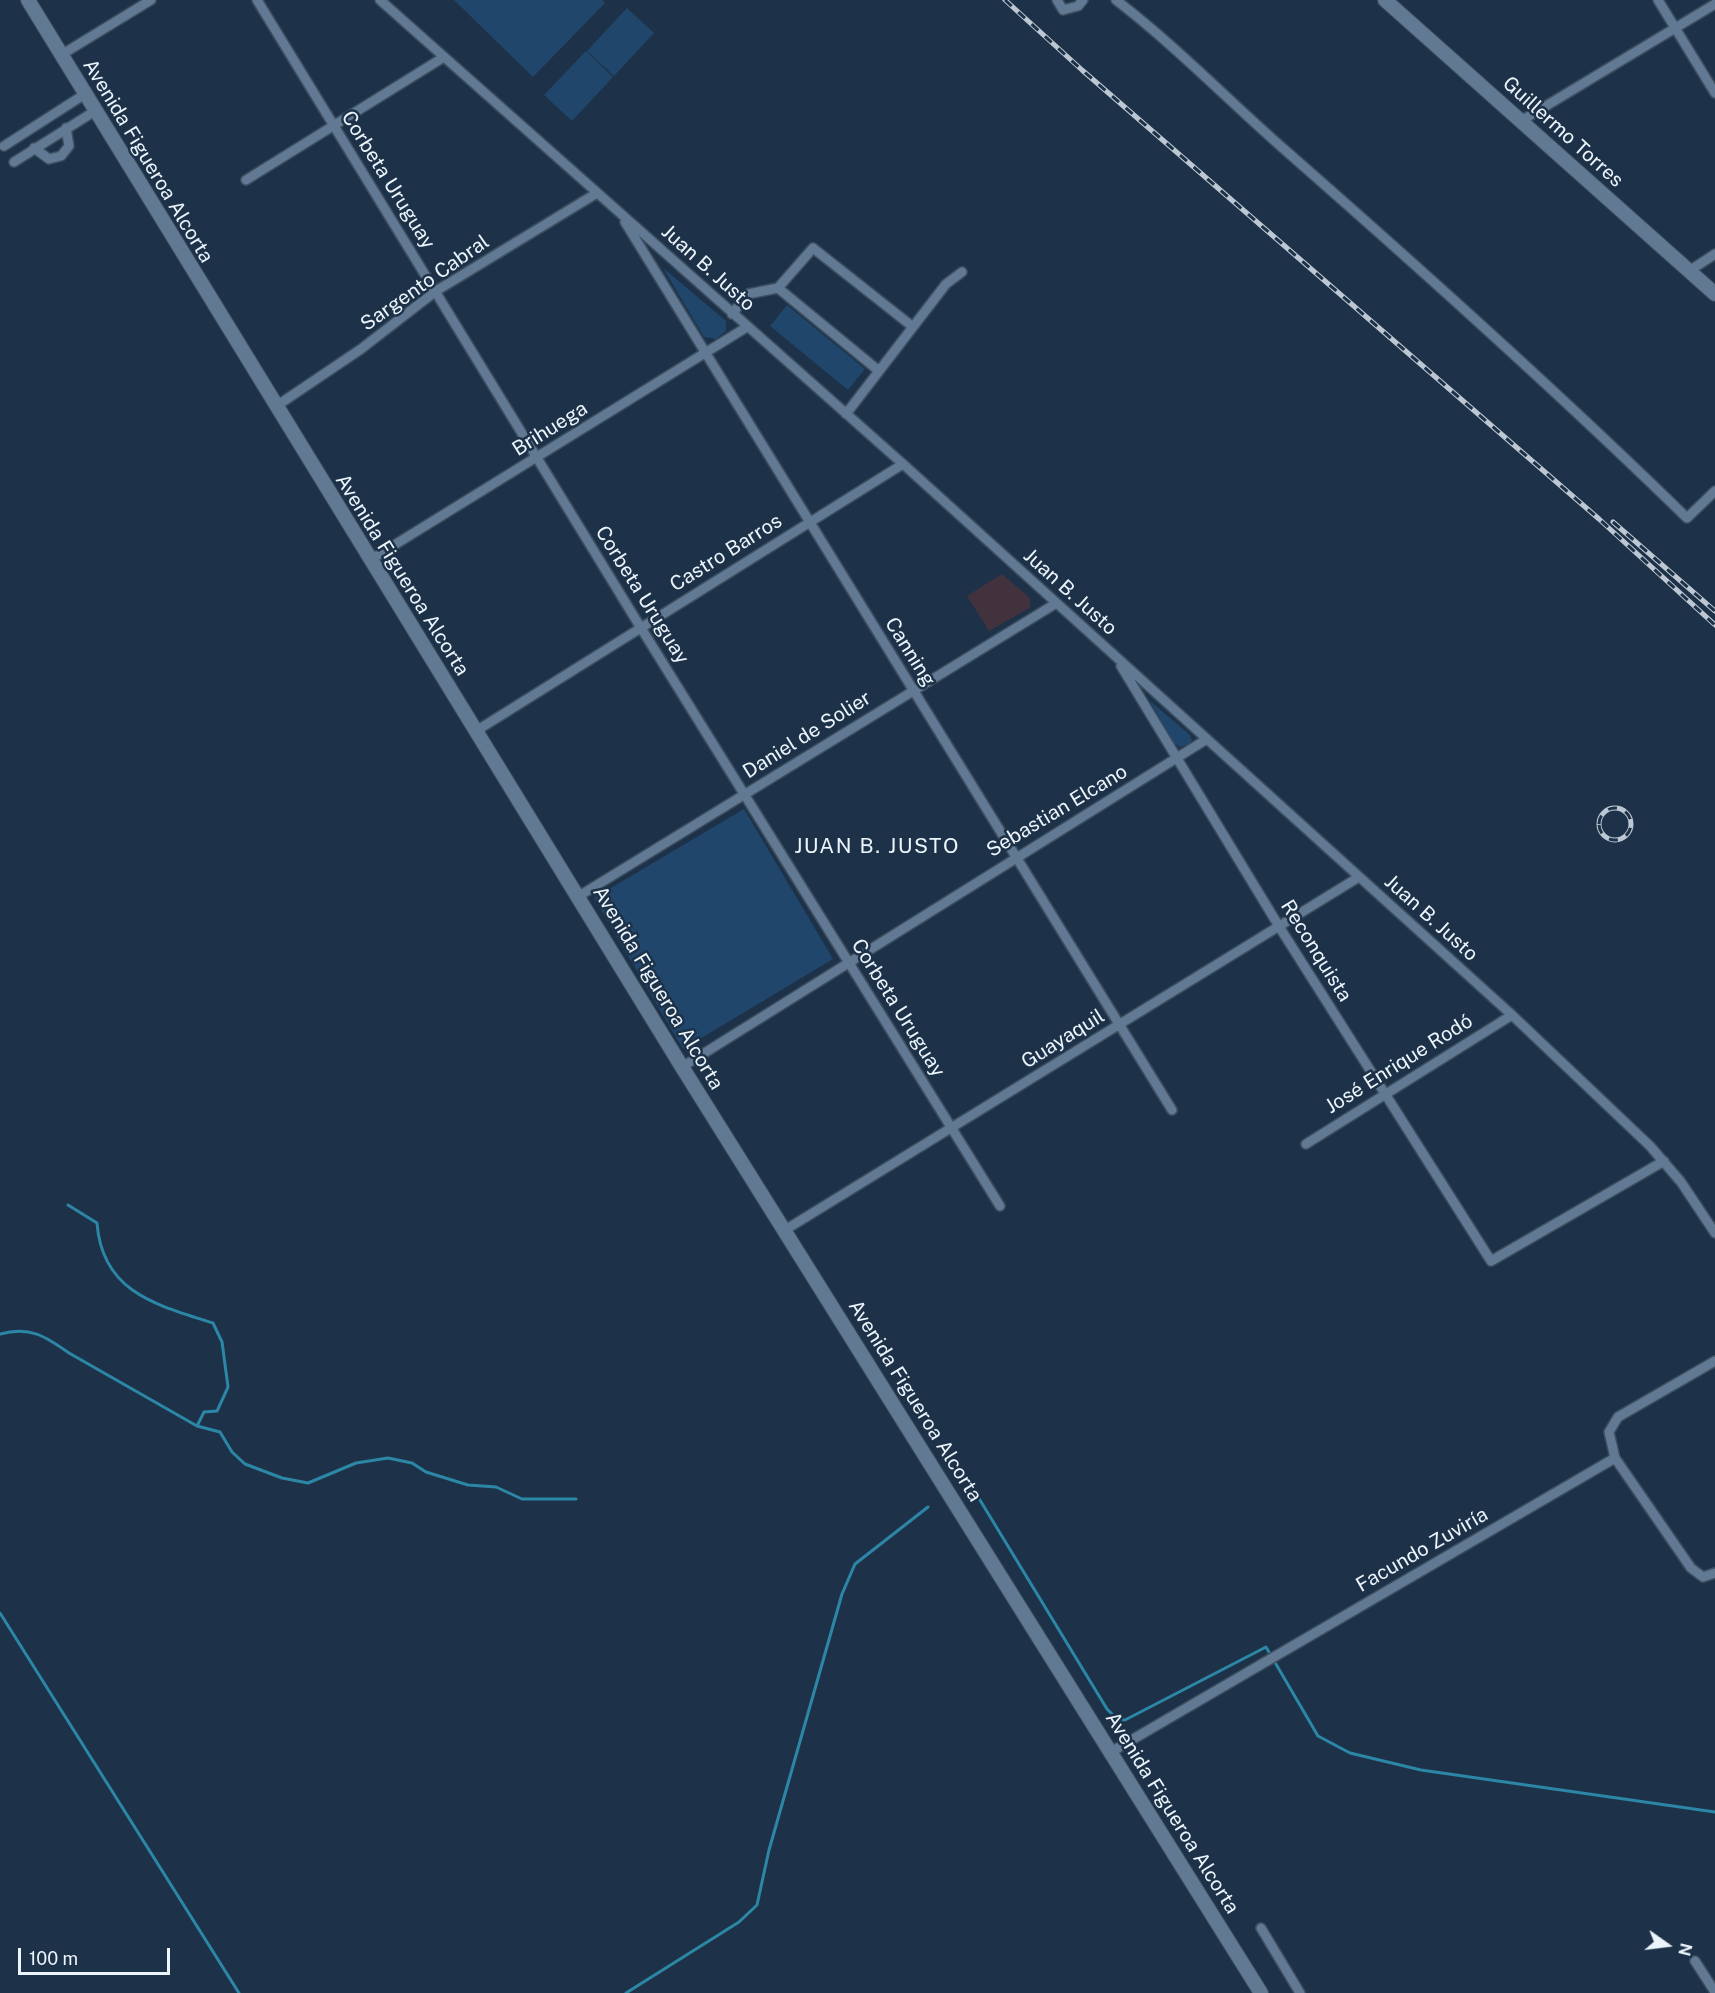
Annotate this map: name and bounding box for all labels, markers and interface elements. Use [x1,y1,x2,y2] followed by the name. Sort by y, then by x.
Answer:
[78,55,218,267] street label: Avenida Figueroa Alcorta
[1498,72,1628,192] street label: Guillermo Torres
[336,107,440,253] street label: Corbeta Uruguay
[656,220,760,316] street label: Juan B. Justo
[356,230,494,336] street label: Sargento Cabral
[508,397,592,461] street label: Brihuega
[330,470,474,680] street label: Avenida Figueroa Alcorta
[666,509,786,597] street label: Castro Barros
[590,522,694,668] street label: Corbeta Uruguay
[1018,544,1122,640] street label: Juan B. Justo
[879,613,941,691] street label: Canning
[738,686,876,784] street label: Daniel de Solier
[982,760,1132,862] street label: Sebastian Elcano
[794,834,960,860] district label: JUAN B. JUSTO
[1379,870,1483,966] street label: Juan B. Justo
[588,882,728,1094] street label: Avenida Figueroa Alcorta
[1275,896,1357,1006] street label: Reconquista
[846,935,950,1081] street label: Corbeta Uruguay
[1017,1004,1109,1074] street label: Guayaquil
[1321,1009,1477,1119] street label: José Enrique Rodó
[843,1296,987,1506] street label: Avenida Figueroa Alcorta
[1352,1503,1492,1597] street label: Facundo Zuviría
[1100,1708,1244,1918] street label: Avenida Figueroa Alcorta
[1637,1915,1697,1975] north arrow
[21,1936,172,1974] scale bar
[1674,1941,1696,1958] text: N
[29,1948,78,1969] text: 100 m

